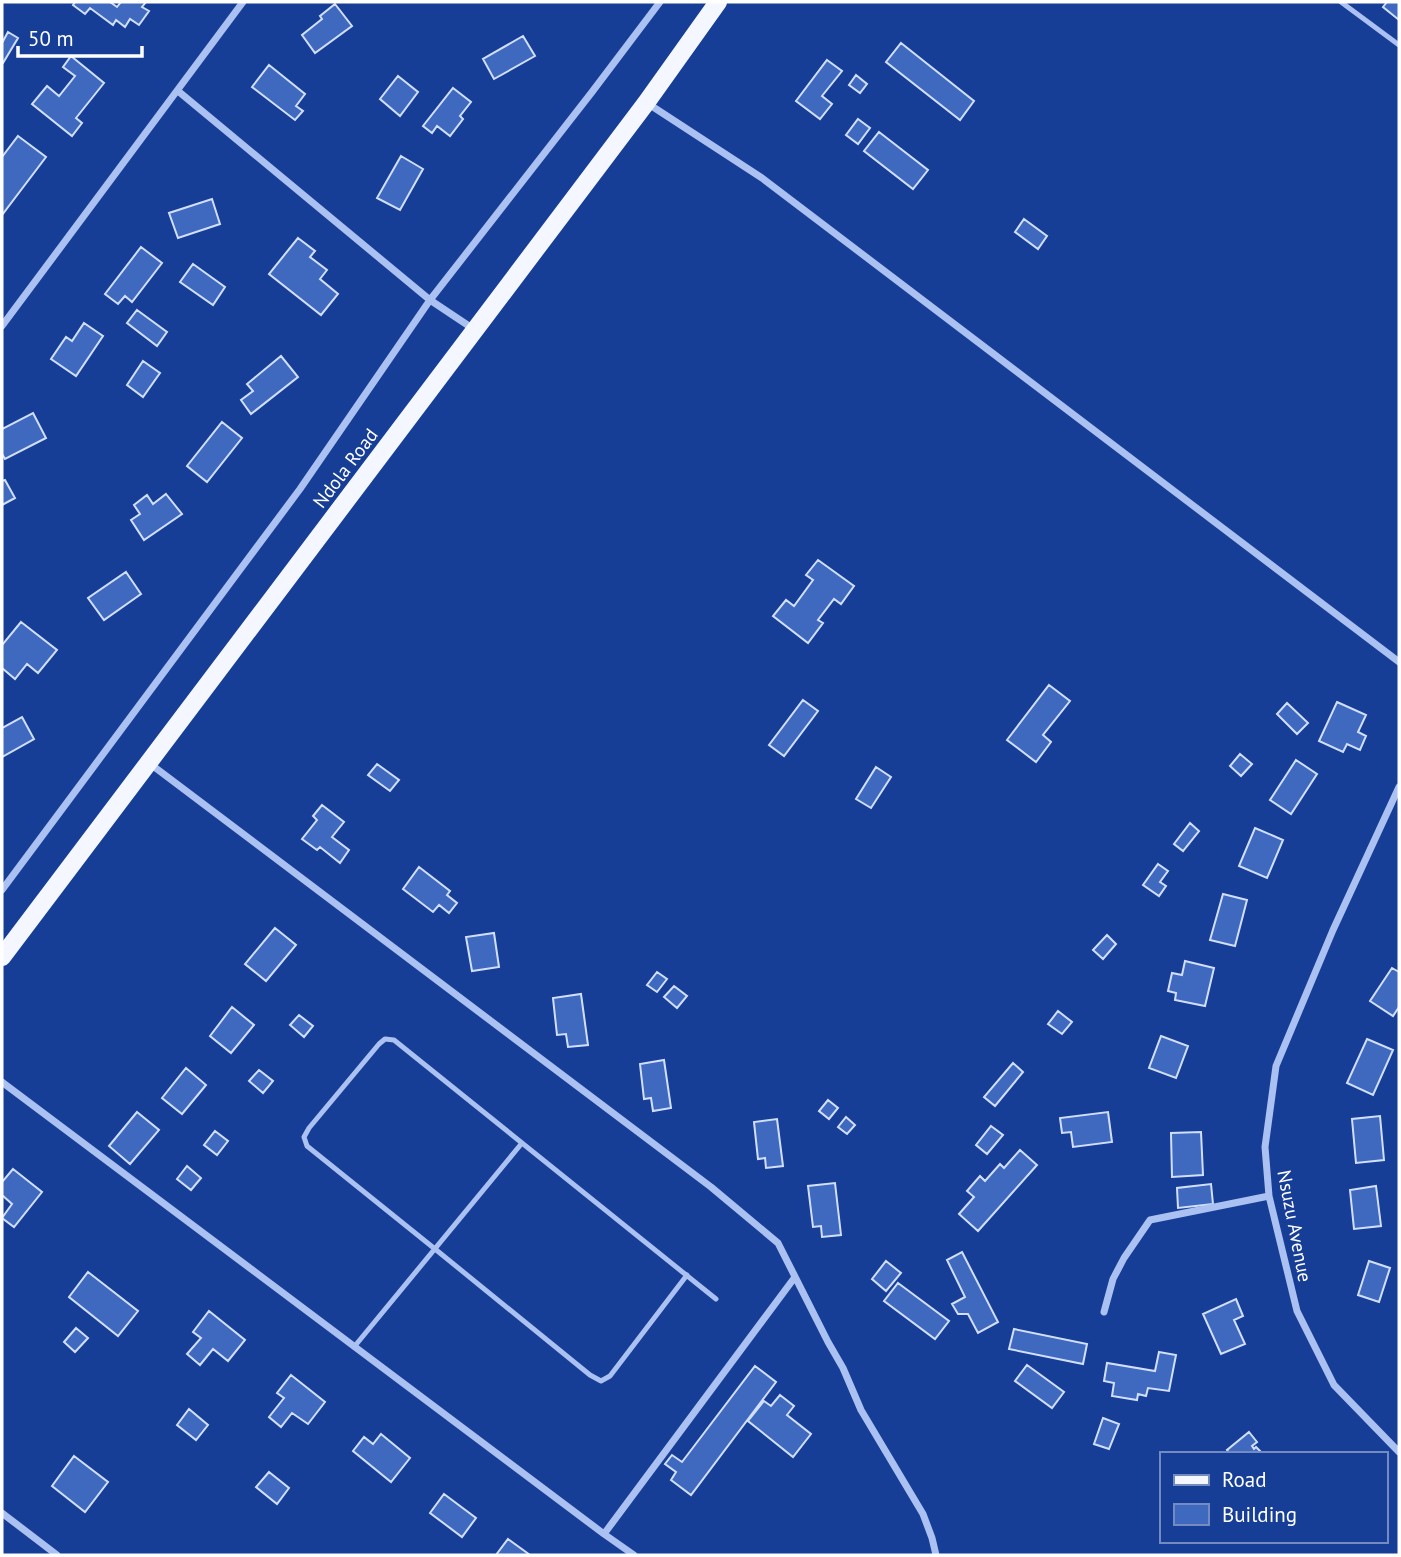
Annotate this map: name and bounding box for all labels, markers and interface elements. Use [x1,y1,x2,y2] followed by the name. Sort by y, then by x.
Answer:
[18,14,142,58] scale bar
[28,25,74,52] text: 50 m
[307,423,383,513] street label: Ndola Road
[1272,1168,1318,1284] street label: Nsuzu Avenue
[1160,1452,1387,1543] legend
[1222,1466,1266,1493] text: Road
[1222,1501,1297,1528] text: Building

